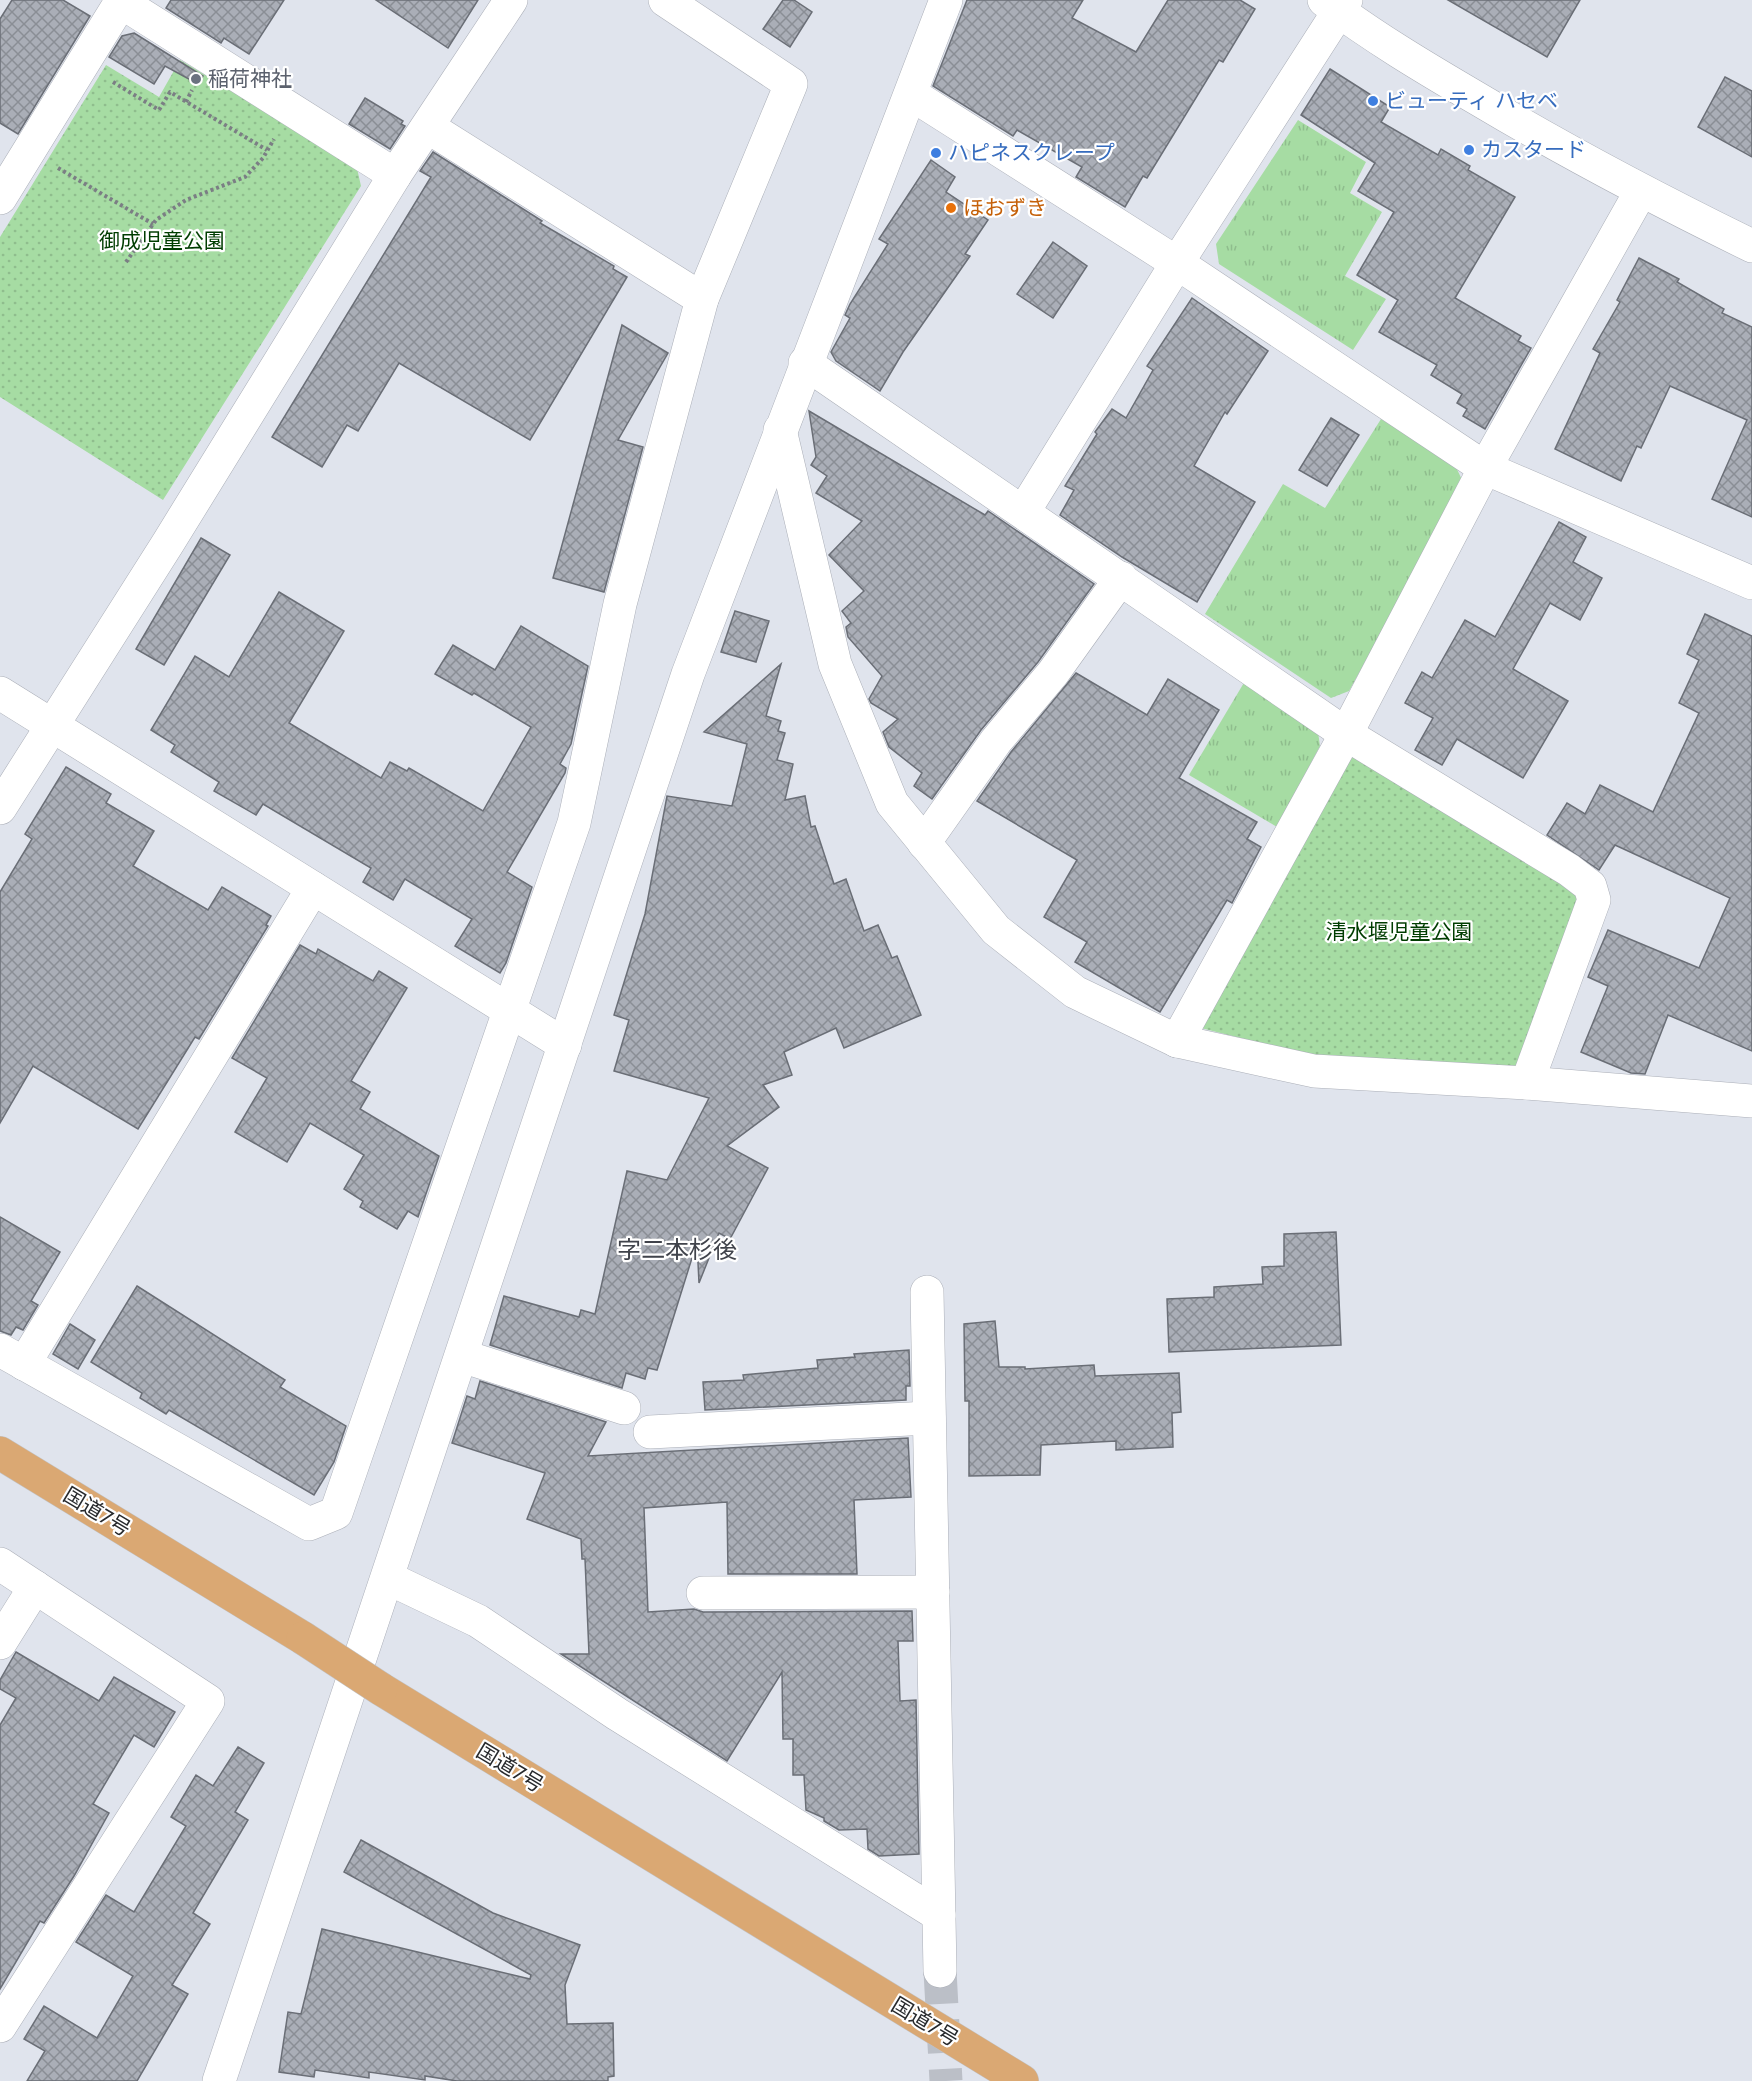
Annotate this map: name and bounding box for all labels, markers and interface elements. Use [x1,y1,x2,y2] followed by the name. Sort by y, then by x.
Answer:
[208,64,292,94] place label: 稲荷神社
[189,72,203,86] marker: 稲荷神社
[1385,86,1558,116] place label: ビューティ ハセベ
[1366,94,1380,108] marker: ビューティ ハセベ
[1481,135,1586,165] place label: カスタード
[948,138,1115,168] place label: ハピネスクレープ
[1462,143,1476,157] marker: カスタード
[929,146,943,160] marker: ハピネスクレープ
[963,193,1047,223] place label: ほおずき
[944,201,958,215] marker: ほおずき
[99,226,225,256] park label: 御成児童公園
[1326,917,1473,947] park label: 清水堰児童公園
[617,1232,737,1267] district label: 字二本杉後
[58,1480,136,1544] street label: 国道7号
[471,1736,549,1800] street label: 国道7号
[886,1990,964,2054] street label: 国道7号

